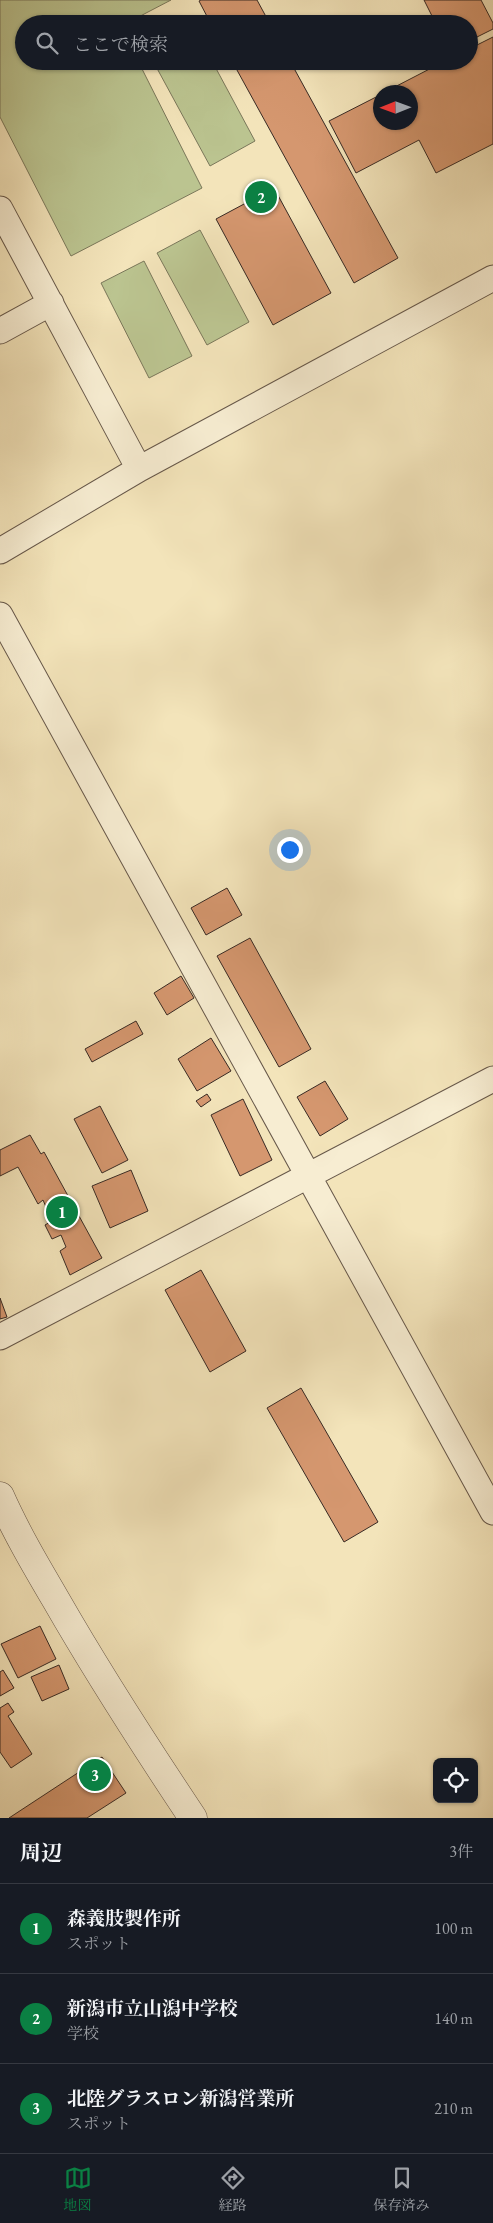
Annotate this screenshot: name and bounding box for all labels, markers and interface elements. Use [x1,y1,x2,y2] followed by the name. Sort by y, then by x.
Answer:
[15,15,478,70] search box
[33,29,61,57] icon: search
[73,32,168,57] text: ここで検索
[373,85,418,130] north arrow
[245,178,277,216] pin: 2
[277,837,303,863] your location
[46,1193,78,1231] pin: 1
[79,1756,111,1794] pin: 3
[433,1758,478,1803] map controls
[433,1758,478,1803] button: locate
[20,1839,62,1866] text: 周辺
[449,1841,473,1862] text: 3件
[67,1906,181,1931] text: 森義肢製作所
[32,1918,40,1939] text: 1
[434,1918,473,1939] text: 100 m
[67,1933,131,1954] text: スポット
[67,1996,238,2021] text: 新潟市立山潟中学校
[32,2008,40,2029] text: 2
[434,2008,473,2029] text: 140 m
[67,2023,99,2044] text: 学校
[67,2086,294,2111] text: 北陸グラスロン新潟営業所
[32,2098,40,2119] text: 3
[434,2098,473,2119] text: 210 m
[67,2113,131,2134] text: スポット
[64,2164,92,2214] tab: 地図
[219,2164,247,2214] tab: 経路
[374,2164,430,2214] tab: 保存済み

